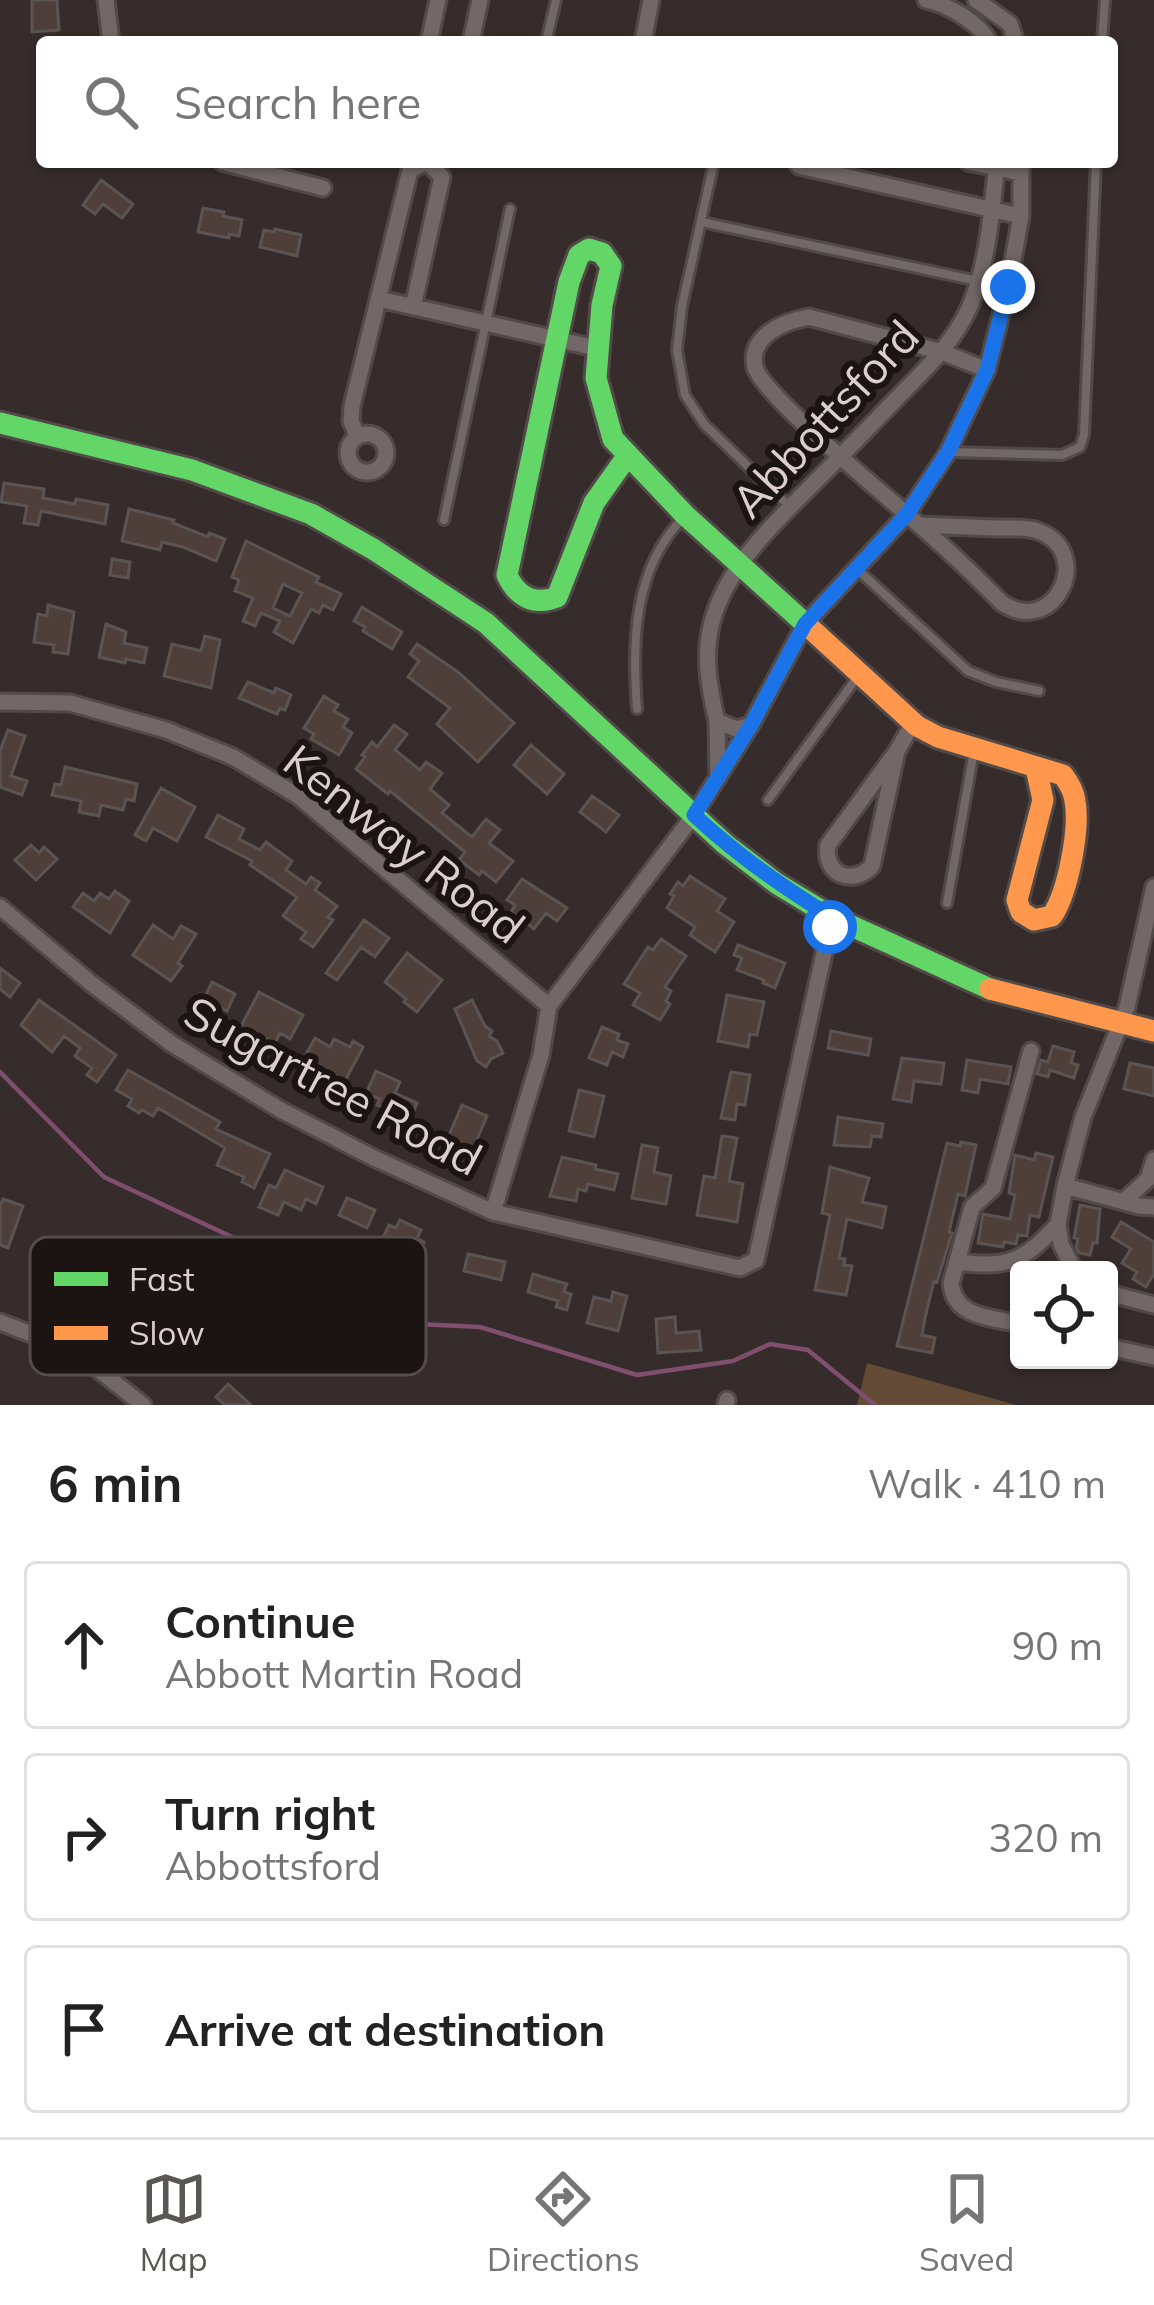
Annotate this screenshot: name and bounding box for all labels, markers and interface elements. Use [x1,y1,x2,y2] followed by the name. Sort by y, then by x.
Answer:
[36,36,1118,168] search box
[78,69,144,135] icon: search
[174,74,421,130] text: Search here
[981,260,1035,314] route end
[719,308,930,529] street label: Abbottsford
[273,732,536,955] street label: Kenway Road
[803,900,857,954] route start
[175,983,492,1187] street label: Sugartree Road
[30,1237,426,1375] legend
[129,1258,194,1299] text: Fast
[1010,1261,1118,1369] map controls
[1010,1261,1118,1369] button: locate
[129,1312,205,1353] text: Slow
[48,1451,183,1515] text: 6 min
[868,1459,1106,1508] text: Walk · 410 m
[165,1593,355,1649] text: Continue
[51,1612,117,1678] icon: ahead
[1012,1621,1103,1670] text: 90 m
[165,1649,523,1698] text: Abbott Martin Road
[165,1785,375,1841] text: Turn right
[51,1804,117,1870] icon: right
[988,1813,1103,1862] text: 320 m
[165,1841,381,1890] text: Abbottsford
[51,1996,117,2062] icon: arrive
[165,2001,605,2057] text: Arrive at destination
[140,2166,208,2279] tab: Map
[487,2166,640,2279] tab: Directions
[919,2166,1014,2279] tab: Saved

